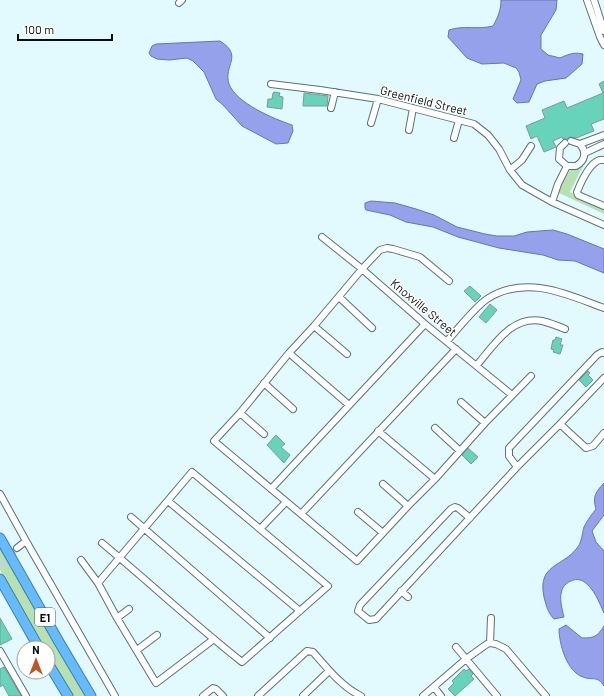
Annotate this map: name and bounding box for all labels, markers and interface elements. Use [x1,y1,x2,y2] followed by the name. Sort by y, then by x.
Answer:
[18,16,112,42] scale bar
[24,22,54,36] text: 100 m
[379,82,469,118] street label: Greenfield Street
[388,275,460,339] street label: Knoxville Street
[35,608,55,626] road number: E1
[16,640,56,680] north arrow
[32,643,40,656] text: N

